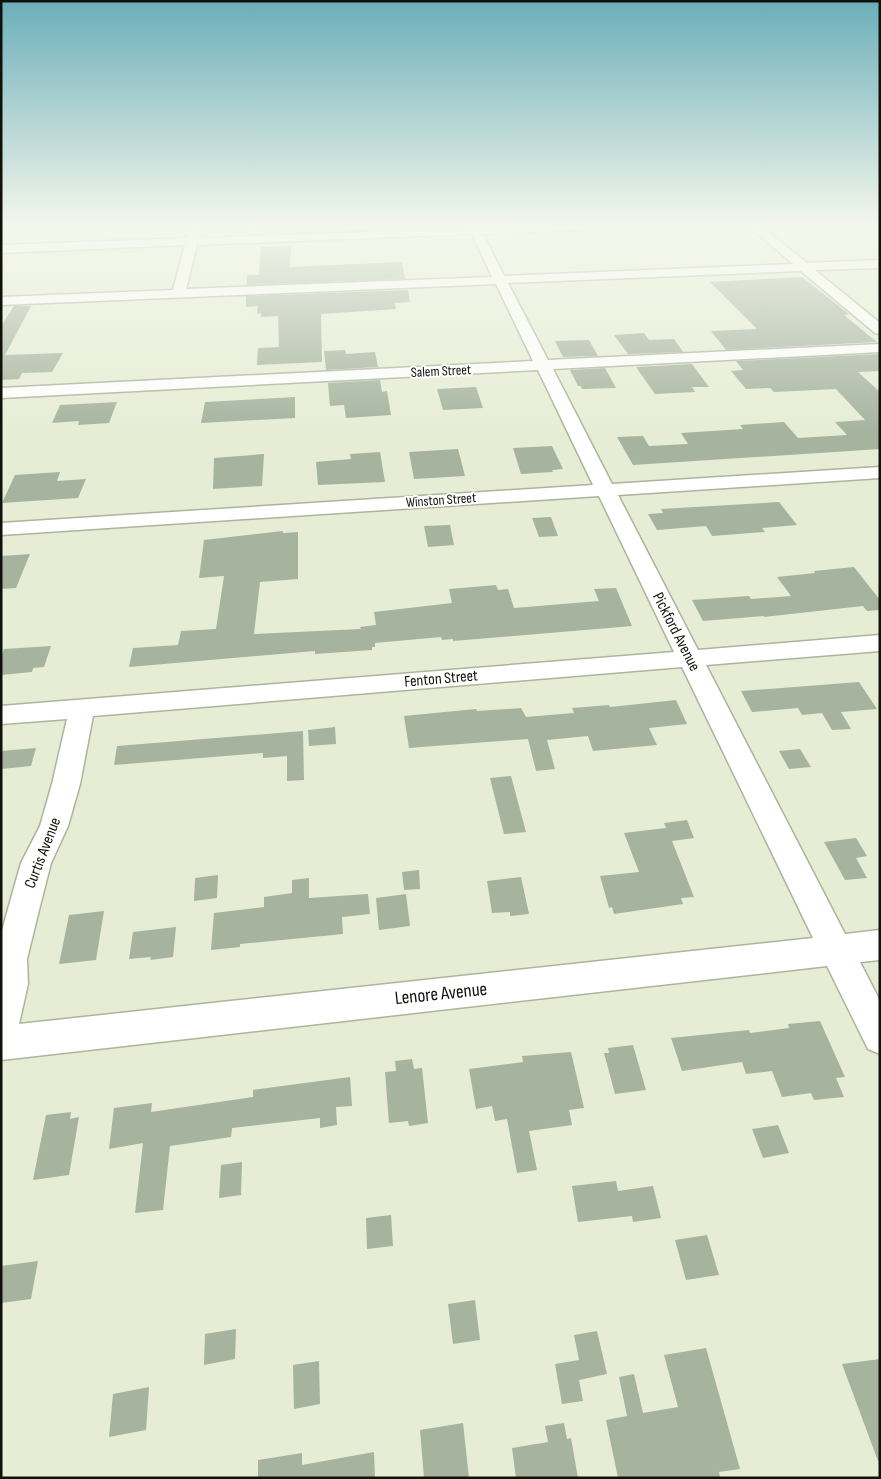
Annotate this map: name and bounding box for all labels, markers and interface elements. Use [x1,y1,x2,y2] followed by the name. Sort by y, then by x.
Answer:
[410,361,472,381] street label: Salem Street
[405,489,477,511] street label: Winston Street
[648,589,704,675] street label: Pickford Avenue
[403,666,479,692] street label: Fenton Street
[21,815,65,891] street label: Curtis Avenue
[394,978,488,1010] street label: Lenore Avenue

